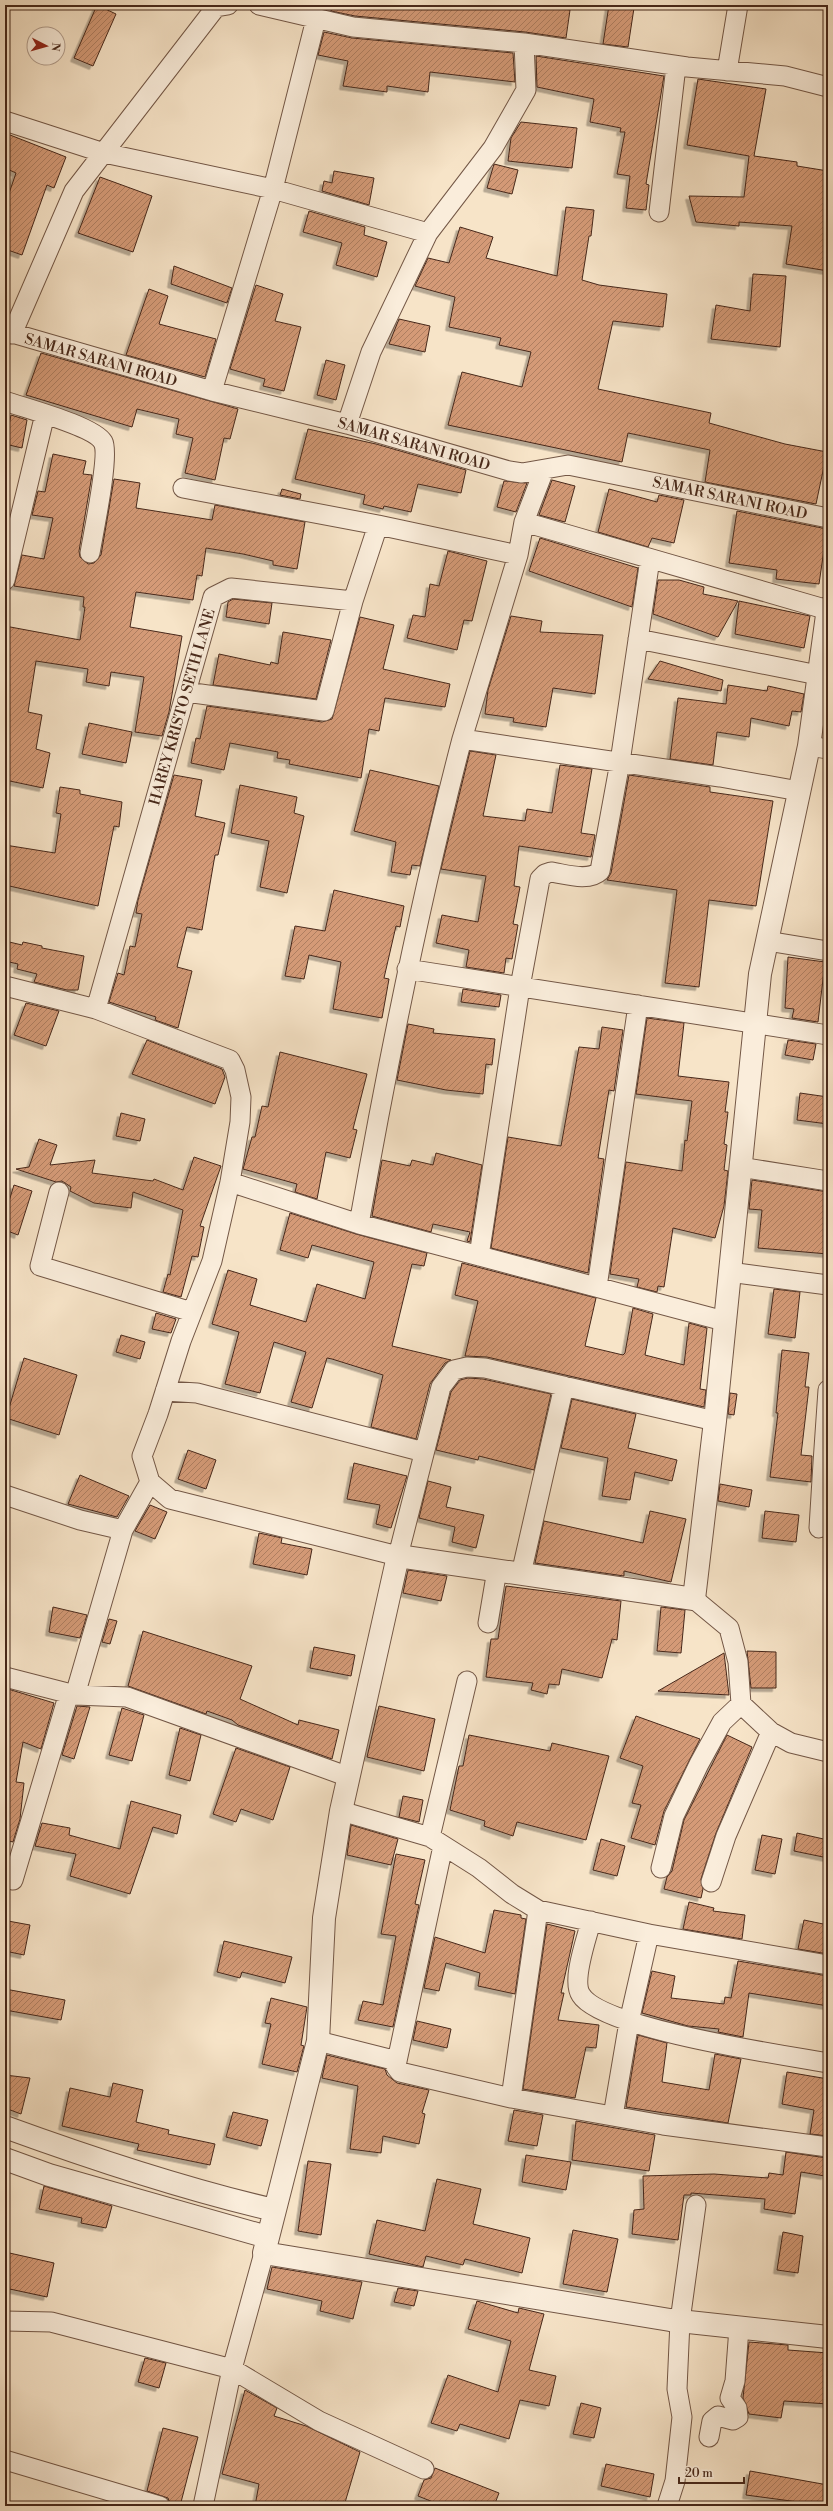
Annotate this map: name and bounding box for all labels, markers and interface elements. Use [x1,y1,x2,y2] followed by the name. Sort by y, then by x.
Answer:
[26,26,66,66] north arrow
[48,42,62,52] text: N
[22,330,179,391] street label: SAMAR SARANI ROAD
[335,414,492,475] street label: SAMAR SARANI ROAD
[651,473,809,524] street label: SAMAR SARANI ROAD
[145,607,220,808] street label: HAREY KRISTO SETH LANE
[679,2459,744,2485] scale bar
[685,2466,713,2481] text: 20 m

